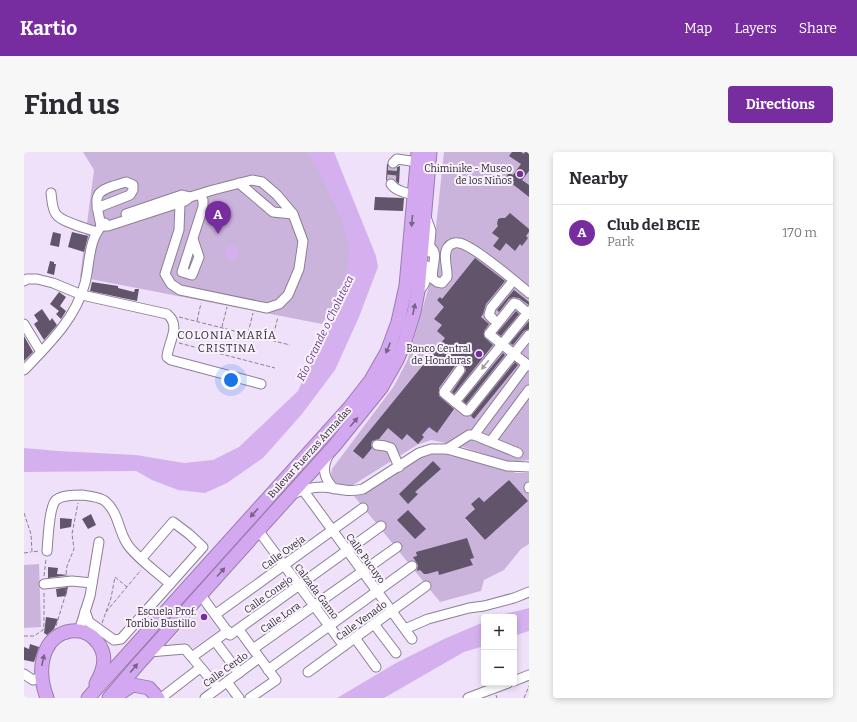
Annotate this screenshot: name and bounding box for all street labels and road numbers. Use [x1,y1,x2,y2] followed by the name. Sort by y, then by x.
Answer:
[266,404,354,501] street label: Bulevar Fuerzas Armadas
[343,531,387,586] street label: Calle Pucuyo
[260,533,308,573] street label: Calle Oveja
[292,562,341,622] street label: Calzada Gamo
[242,573,295,616] street label: Calle Conejo
[334,598,390,643] street label: Calle Venado
[258,600,303,636] street label: Calle Lora
[201,649,251,690] street label: Calle Cerdo

